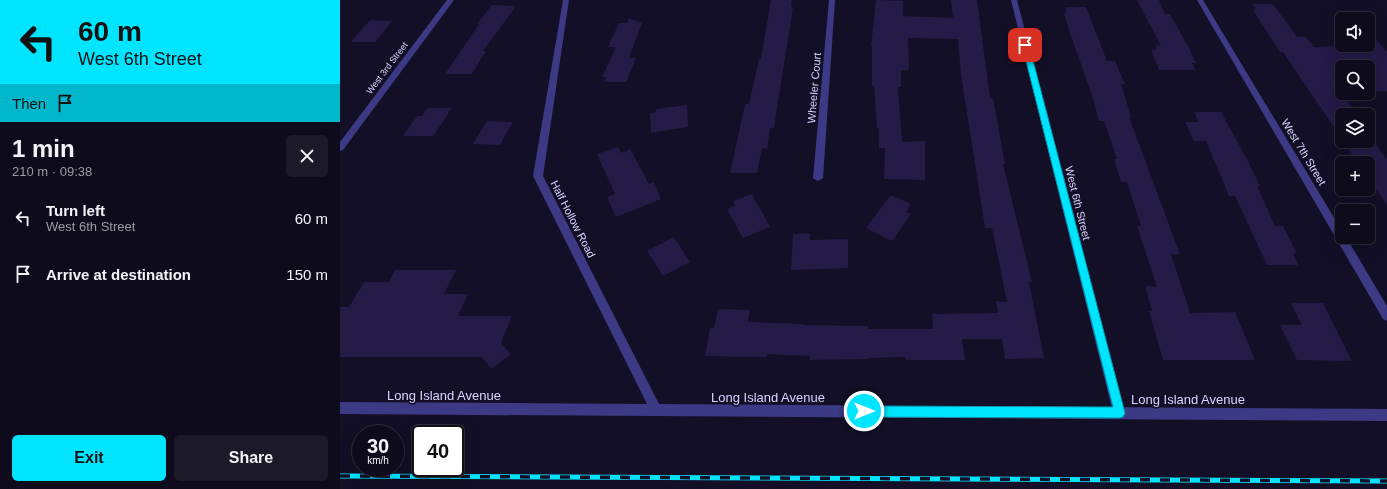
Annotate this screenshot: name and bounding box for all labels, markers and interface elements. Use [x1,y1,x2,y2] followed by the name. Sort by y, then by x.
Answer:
[1335,12,1375,244] map controls
[1335,12,1375,52] button: sound
[12,16,64,68] icon: left
[78,16,142,47] text: 60 m
[1008,28,1042,62] pin
[1014,34,1036,56] icon: arrive
[364,40,410,96] street label: West 3rd Street
[78,49,202,69] text: West 6th Street
[805,52,823,124] street label: Wheeler Court
[1335,60,1375,100] button: search
[54,92,76,114] icon: arrive
[12,95,46,112] text: Then
[1335,108,1375,148] button: layers
[1279,117,1329,187] street label: West 7th Street
[12,135,75,162] text: 1 min
[286,135,328,177] button: close
[1335,156,1375,196] button: +
[12,164,92,179] text: 210 m · 09:38
[1063,165,1093,241] street label: West 6th Street
[548,178,598,260] street label: Half Hollow Road
[46,202,105,219] text: Turn left
[1335,204,1375,244] button: −
[12,207,34,229] icon: left
[295,210,328,227] text: 60 m
[46,219,135,234] text: West 6th Street
[12,263,34,285] icon: arrive
[46,266,191,283] text: Arrive at destination
[286,266,328,283] text: 150 m
[387,388,501,403] street label: Long Island Avenue
[711,390,825,405] street label: Long Island Avenue
[843,390,885,432] position arrow
[1131,392,1245,407] street label: Long Island Avenue
[412,425,464,477] speed limit sign: 40
[12,435,166,481] button: Exit
[174,435,328,481] button: Share
[367,435,389,457] text: 30
[367,455,389,466] text: km/h

